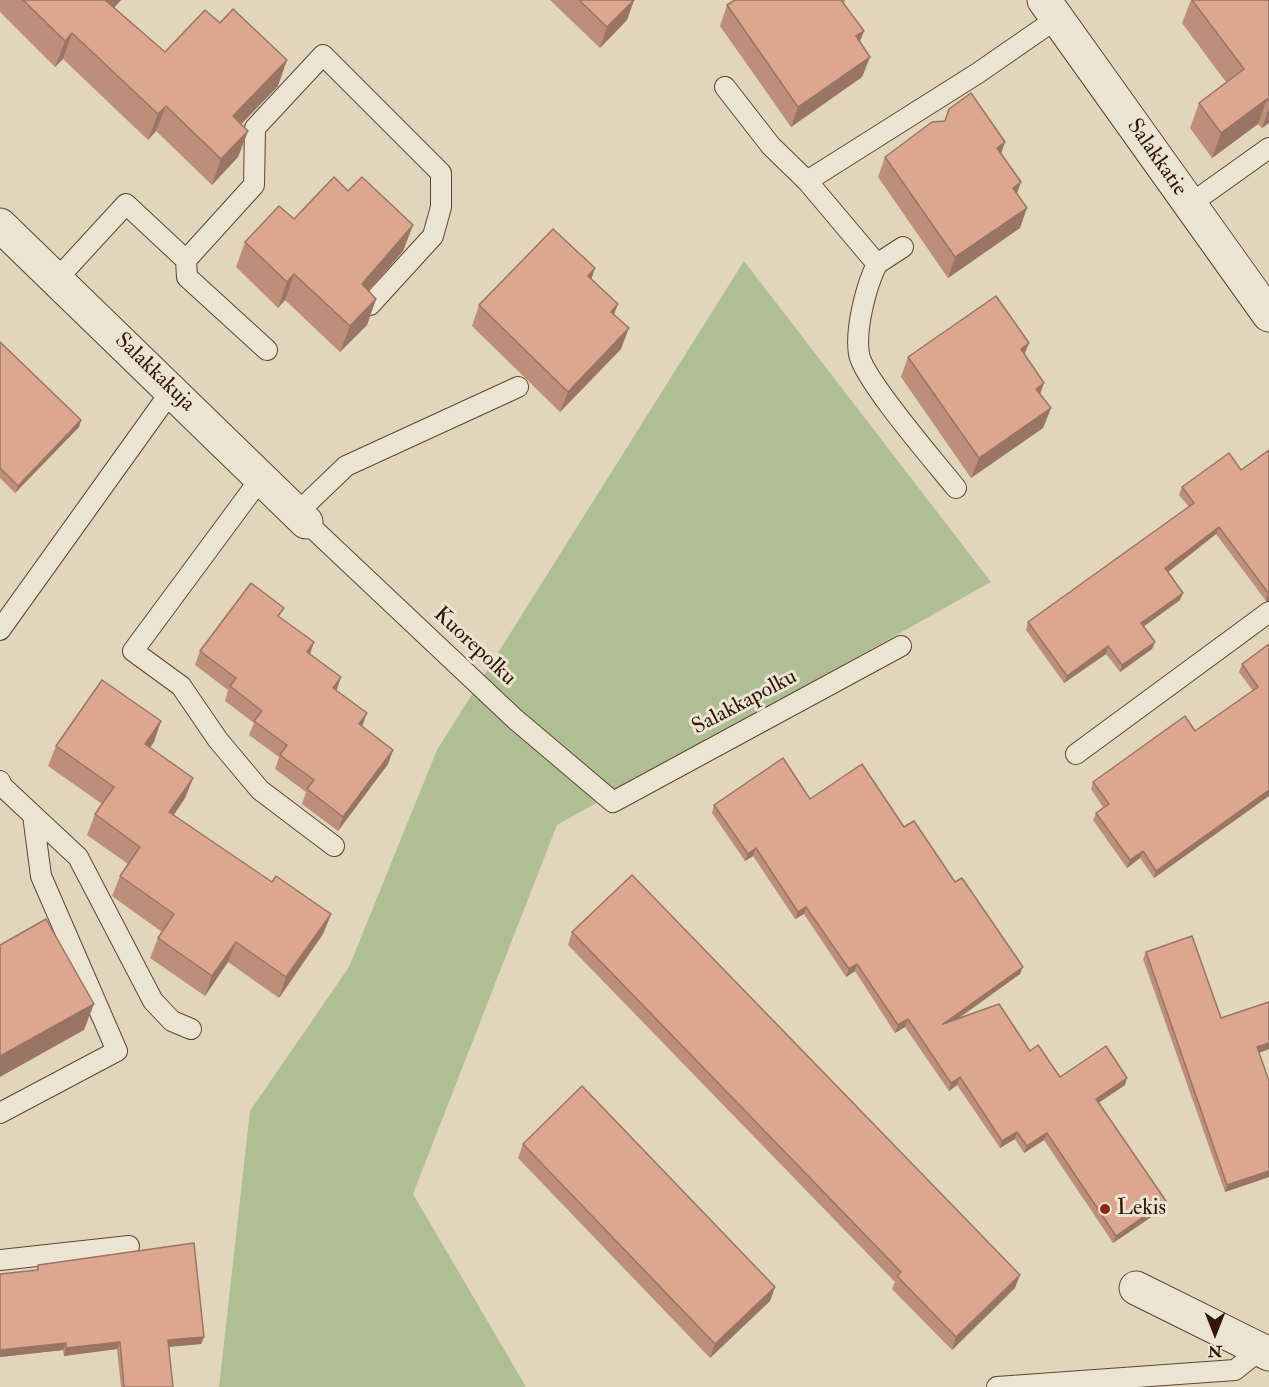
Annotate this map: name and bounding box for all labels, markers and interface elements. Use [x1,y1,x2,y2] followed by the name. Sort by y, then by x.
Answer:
[1120,114,1192,202] street label: Salakkatie
[108,328,200,418] street label: Salakkakuja
[427,602,521,692] street label: Kuorepolku
[688,664,802,742] street label: Salakkapolku
[1117,1196,1166,1222] place label: Lekis
[1098,1202,1112,1216] marker: Lekis
[1185,1303,1245,1363] north arrow
[1208,1341,1222,1361] text: N

